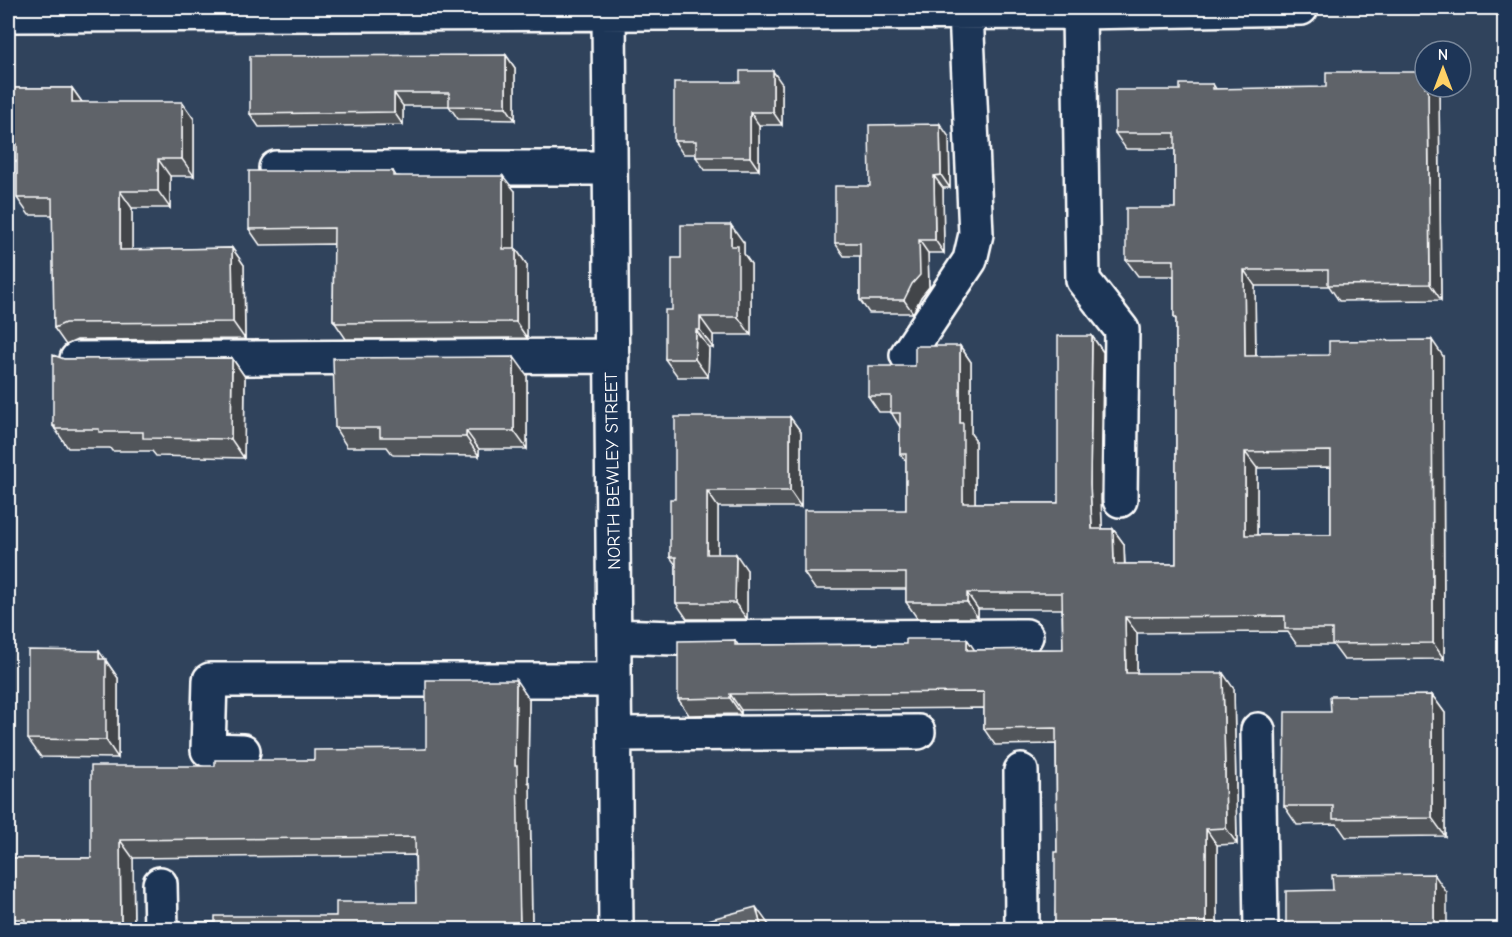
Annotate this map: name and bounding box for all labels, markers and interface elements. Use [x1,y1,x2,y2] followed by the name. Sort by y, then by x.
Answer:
[1413,39,1473,99] north arrow
[1438,46,1448,64] text: N
[601,371,625,570] street label: NORTH BEWLEY STREET

